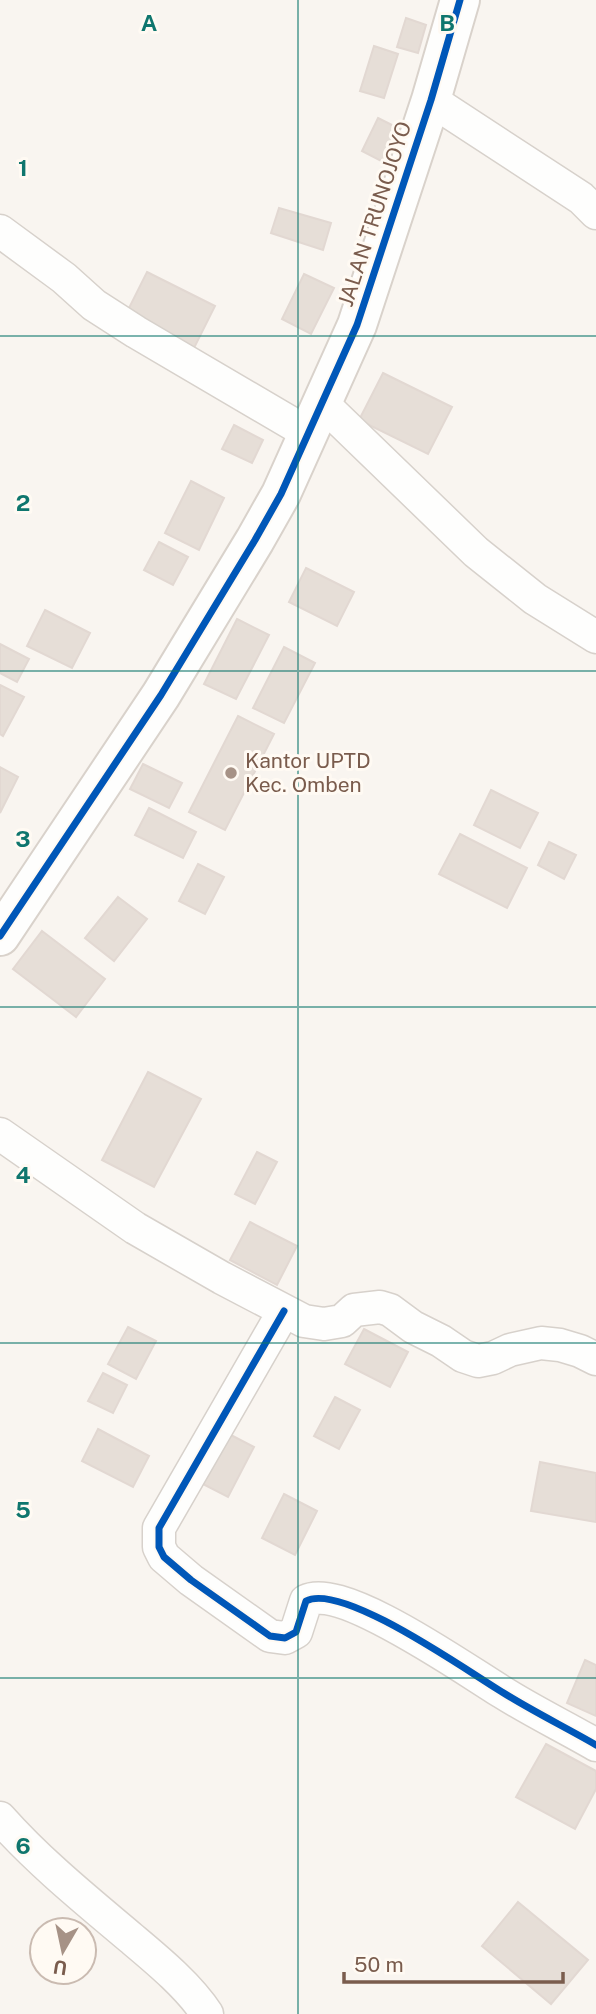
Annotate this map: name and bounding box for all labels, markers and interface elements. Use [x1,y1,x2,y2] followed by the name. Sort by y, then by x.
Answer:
[141,9,158,36] text: A
[439,9,455,36] text: B
[333,118,416,310] street label: JALAN TRUNOJOYO
[18,154,28,181] text: 1
[16,489,30,516] text: 2
[245,748,371,797] place label: Kantor UPTD Kec. Omben
[223,765,239,781] marker: Kantor UPTD Kec. Omben
[15,825,31,852] text: 3
[15,1161,31,1188] text: 4
[15,1496,31,1523] text: 5
[15,1832,31,1859] text: 6
[28,1916,98,1986] north arrow
[344,1940,563,1984] scale bar
[354,1952,404,1977] text: 50 m
[52,1956,69,1980] text: U

